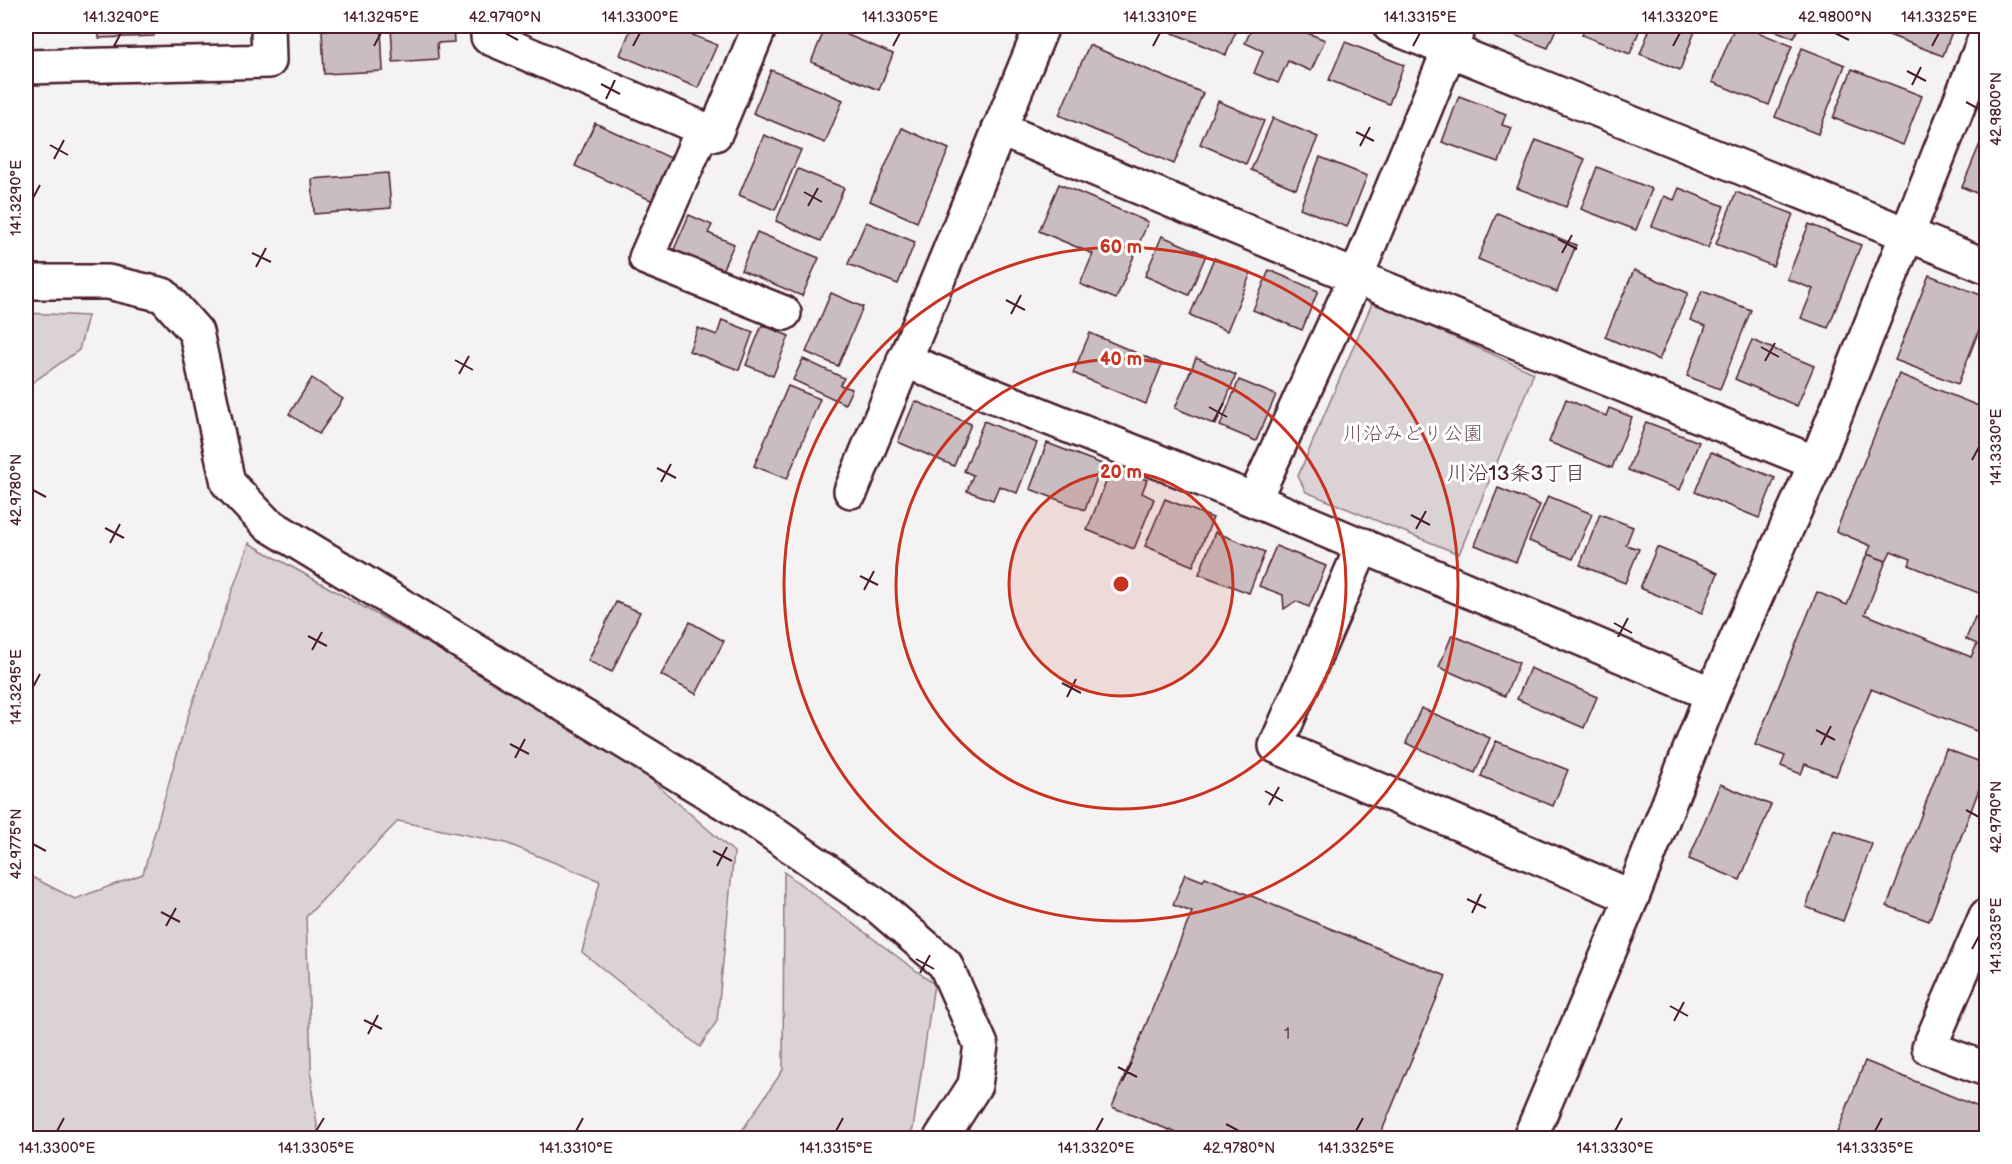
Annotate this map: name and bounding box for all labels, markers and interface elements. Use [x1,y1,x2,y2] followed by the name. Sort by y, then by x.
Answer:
[83,8,159,27] text: 141.3290°E
[343,8,419,27] text: 141.3295°E
[469,8,541,27] text: 42.9790°N
[602,8,678,27] text: 141.3300°E
[862,8,938,27] text: 141.3305°E
[1123,8,1197,27] text: 141.3310°E
[1383,8,1457,27] text: 141.3315°E
[1642,8,1718,27] text: 141.3320°E
[1798,8,1872,27] text: 42.9800°N
[1901,8,1977,27] text: 141.3325°E
[1987,72,2006,146] text: 42.9800°N
[7,160,26,236] text: 141.3290°E
[1100,237,1142,258] text: 60 m
[1100,349,1142,370] text: 40 m
[1987,408,2006,485] text: 141.3330°E
[1343,422,1483,446] park label: 川沿みどり公園
[7,454,26,526] text: 42.9780°N
[1447,461,1585,486] district label: 川沿13条3丁目
[1100,462,1142,483] text: 20 m
[1111,574,1131,594] centre of rings
[7,649,26,725] text: 141.3295°E
[1987,781,2006,853] text: 42.9790°N
[7,809,26,879] text: 42.9775°N
[1987,898,2006,974] text: 141.3335°E
[1284,1025,1290,1044] house number: 1
[19,1139,95,1158] text: 141.3300°E
[278,1139,354,1158] text: 141.3305°E
[539,1139,613,1158] text: 141.3310°E
[799,1139,873,1158] text: 141.3315°E
[1058,1139,1134,1158] text: 141.3320°E
[1203,1139,1275,1158] text: 42.9780°N
[1318,1139,1394,1158] text: 141.3325°E
[1577,1139,1654,1158] text: 141.3330°E
[1837,1139,1913,1158] text: 141.3335°E

